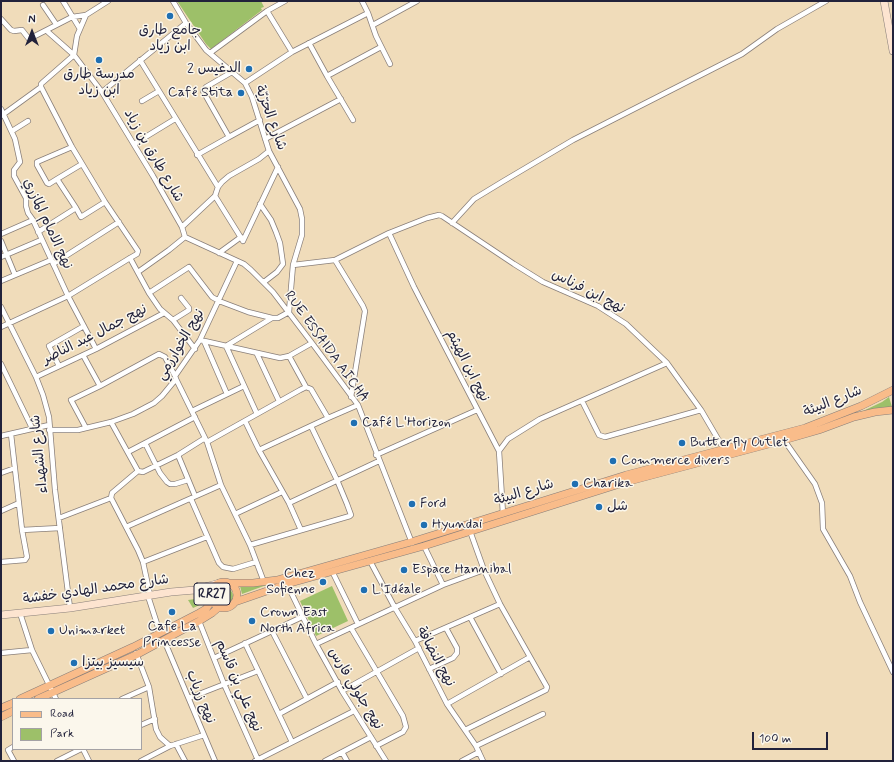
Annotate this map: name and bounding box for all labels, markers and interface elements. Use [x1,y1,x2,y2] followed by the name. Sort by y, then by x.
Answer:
[165,11,175,21] marker: جامع طارق ابن زياد
[12,12,52,52] north arrow
[28,13,36,27] text: N
[139,23,201,56] place label: جامع طارق ابن زياد
[94,55,104,65] marker: مدرسة طارق ابن زياد
[187,61,241,77] place label: الدغيس 2
[244,64,254,74] marker: الدغيس 2
[63,67,135,100] place label: مدرسة طارق ابن زياد
[250,83,290,153] street label: شارع الحرّيّة
[168,85,233,101] place label: Café Stita
[236,88,246,98] marker: Café Stita
[120,107,186,205] street label: شارع طارق بن زياد
[19,176,75,272] street label: نهج الامام المازري
[549,266,627,318] street label: نهج ابن فرناس
[280,288,372,406] street label: RUE ESSAIDA AICHA
[40,301,150,369] street label: نهج جمال عبد الناصر
[153,307,209,383] street label: نهج الخوارزمي
[442,327,492,405] street label: نهج ابن الهيثم
[801,383,865,421] street label: شارع البيئة
[28,414,52,494] street label: شارع الشهداء
[362,415,451,431] place label: Café L'Horizon
[349,418,359,428] marker: Café L'Horizon
[690,435,789,451] place label: Butterfly Outlet
[677,438,687,448] marker: Butterfly Outlet
[621,453,730,469] place label: Commerce divers
[608,456,618,466] marker: Commerce divers
[492,476,556,510] street label: شارع البيئة
[583,476,633,492] place label: Charika
[570,479,580,489] marker: Charika
[420,496,446,512] place label: Ford
[407,499,417,509] marker: Ford
[607,499,628,515] place label: شل
[594,502,604,512] marker: شل
[432,517,482,533] place label: Hyundai
[419,520,429,530] marker: Hyundai
[412,562,511,578] place label: Espace Hannibal
[399,565,409,575] marker: Espace Hannibal
[266,566,315,598] place label: Chez Sofienne
[22,571,170,609] street label: شارع محمد الهادي خفشة
[318,577,328,587] marker: Chez Sofienne
[372,582,421,598] place label: L'Idéale
[194,583,230,605] road number: RR27
[359,585,369,595] marker: L'Idéale
[260,605,334,638] place label: Crown East North Africa
[167,607,177,617] marker: Cafe La Princesse
[247,616,257,626] marker: Crown East North Africa
[143,619,201,652] place label: Cafe La Princesse
[59,623,125,639] place label: Unimarket
[412,624,458,690] street label: نهج النضافة
[46,626,56,636] marker: Unimarket
[211,637,265,735] street label: نهج علي بن قاسم
[324,645,386,733] street label: نهج جلولي فارس
[82,655,144,671] place label: سيسيز بيتزا
[69,658,79,668] marker: سيسيز بيتزا
[182,668,218,726] street label: نهج زرياب
[12,698,142,750] legend
[50,706,74,722] text: Road
[754,724,830,750] scale bar
[50,726,74,742] text: Park
[759,731,791,747] text: 100 m

